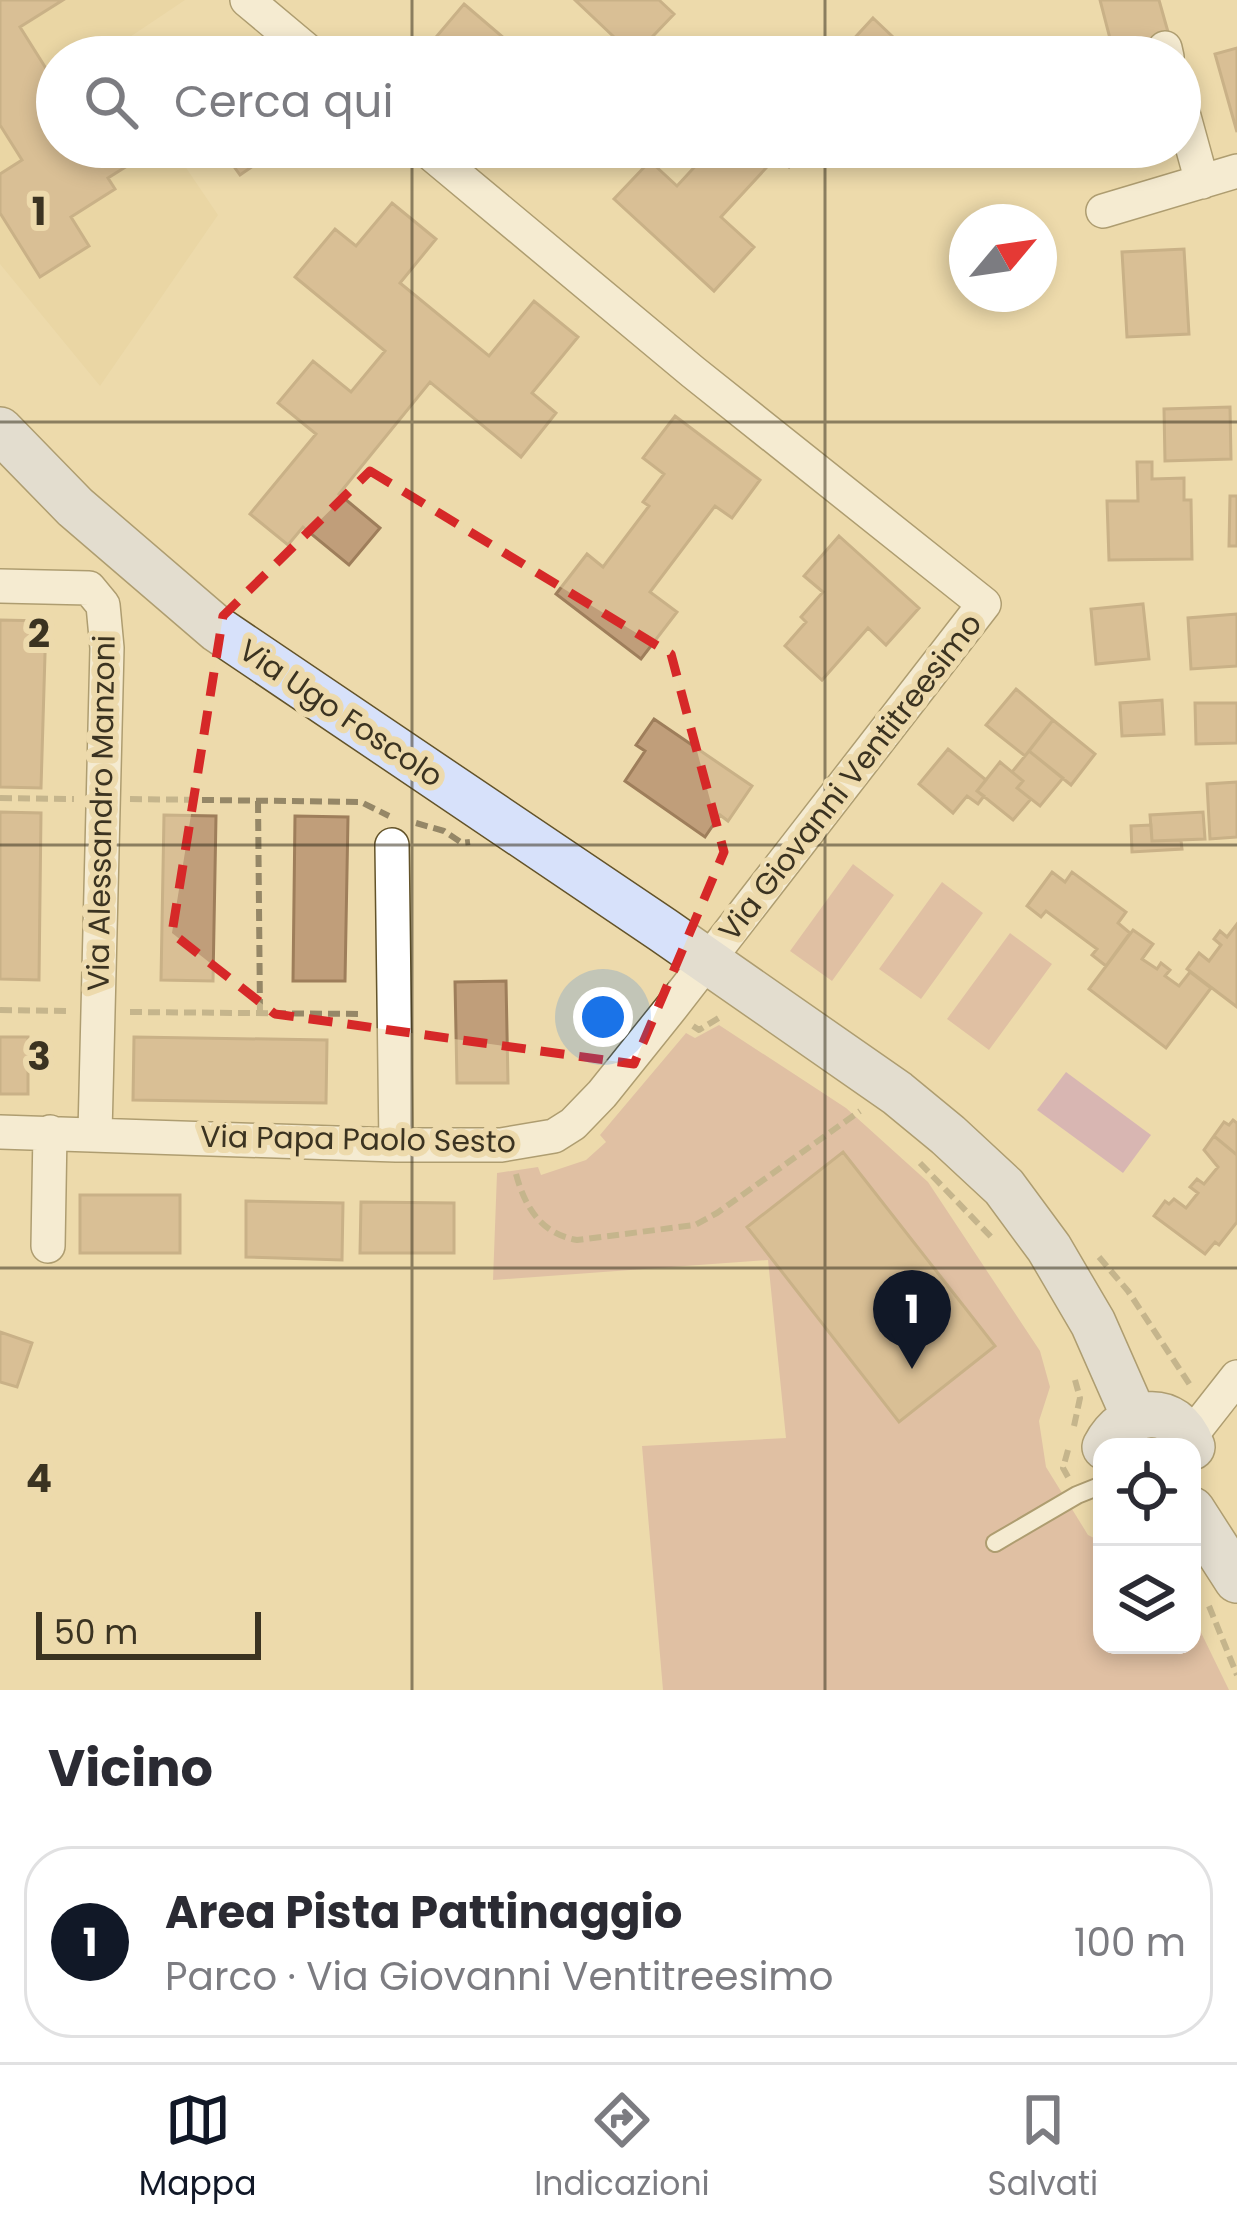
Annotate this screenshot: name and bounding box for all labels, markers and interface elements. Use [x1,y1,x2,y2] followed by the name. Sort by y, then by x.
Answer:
[36,36,1201,168] search box
[78,69,144,135] icon: search
[174,70,393,133] text: Cerca qui
[32,184,46,239] text: 1
[949,204,1057,312] north arrow
[708,604,992,950] street label: Via Giovanni Ventitreesimo
[28,606,50,661] text: 2
[230,629,452,797] street label: Via Ugo Foscolo
[76,634,126,992] street label: Via Alessandro Manzoni
[573,987,633,1047] your location
[27,1029,51,1084] text: 3
[200,1115,516,1163] street label: Via Papa Paolo Sesto
[873,1270,951,1369] pin: 1
[1093,1438,1201,1654] map controls
[1093,1438,1201,1546] button: locate
[26,1451,52,1506] text: 4
[1093,1546,1201,1654] button: layers
[36,1606,261,1659] scale bar
[54,1609,138,1656] text: 50 m
[48,1732,213,1804] text: Vicino
[165,1881,682,1944] text: Area Pista Pattinaggio
[83,1915,97,1970] text: 1
[1074,1915,1186,1970] text: 100 m
[165,1949,834,2004] text: Parco · Via Giovanni Ventitreesimo
[139,2087,257,2209] tab: Mappa
[534,2087,710,2209] tab: Indicazioni
[987,2087,1098,2209] tab: Salvati

